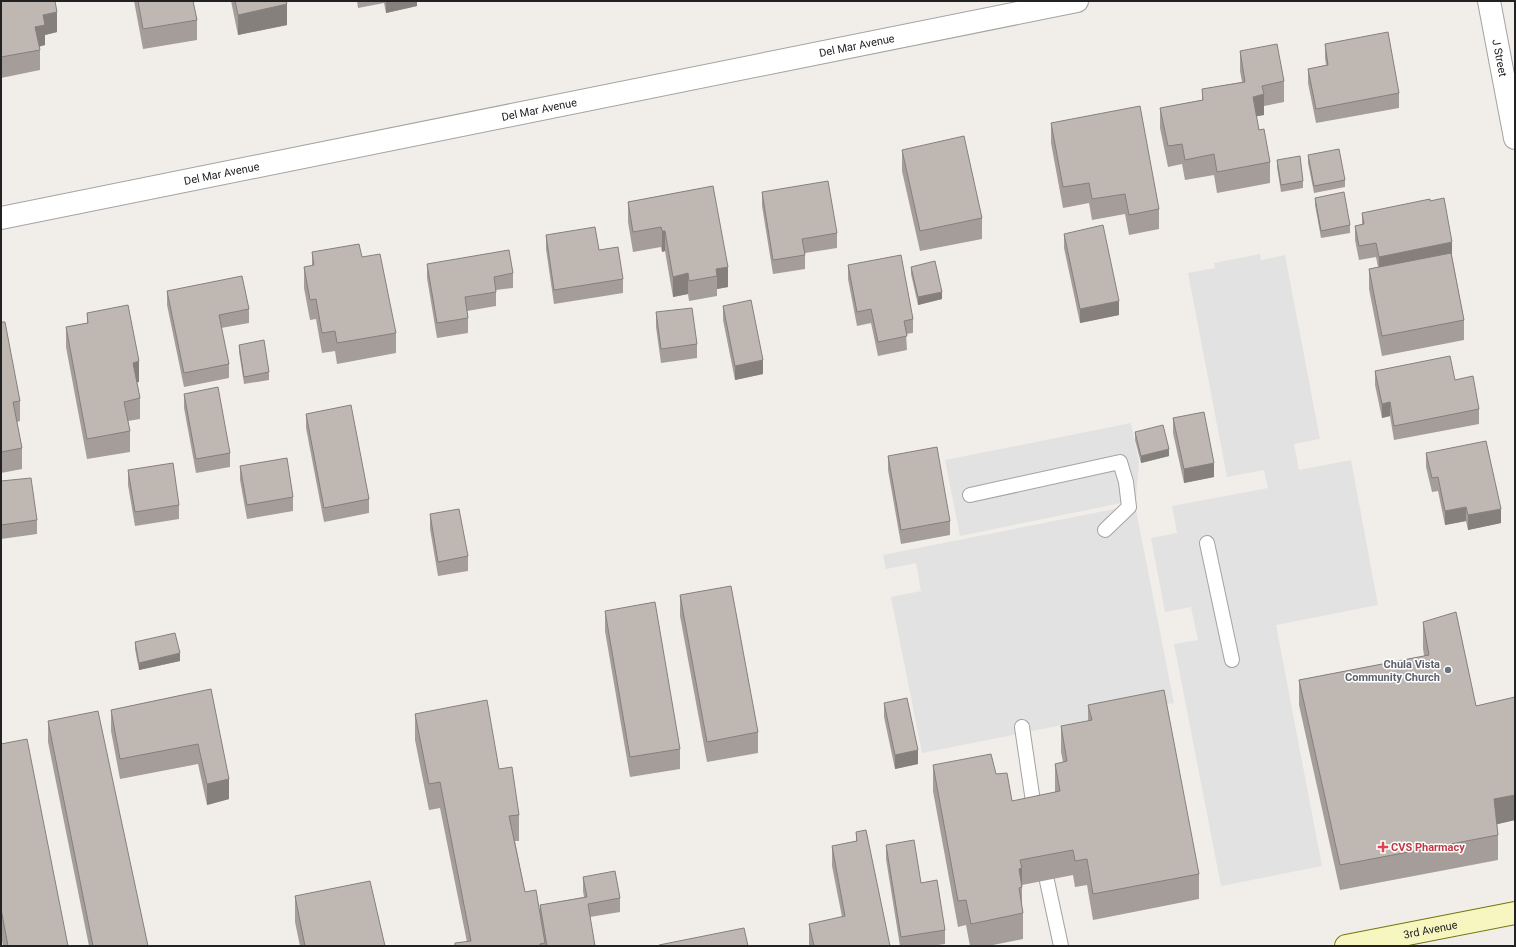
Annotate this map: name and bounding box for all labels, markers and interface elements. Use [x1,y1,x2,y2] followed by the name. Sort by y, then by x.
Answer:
[818,31,896,59] street label: Del Mar Avenue
[1490,38,1510,78] street label: J Street
[500,95,578,123] street label: Del Mar Avenue
[183,160,261,187] street label: Del Mar Avenue
[1345,658,1440,684] place label: Chula Vista Community Church
[1443,665,1453,675] marker: Chula Vista Community Church
[1391,841,1465,854] place label: CVS Pharmacy
[1378,842,1388,852] marker: CVS Pharmacy
[1402,918,1459,941] street label: 3rd Avenue

